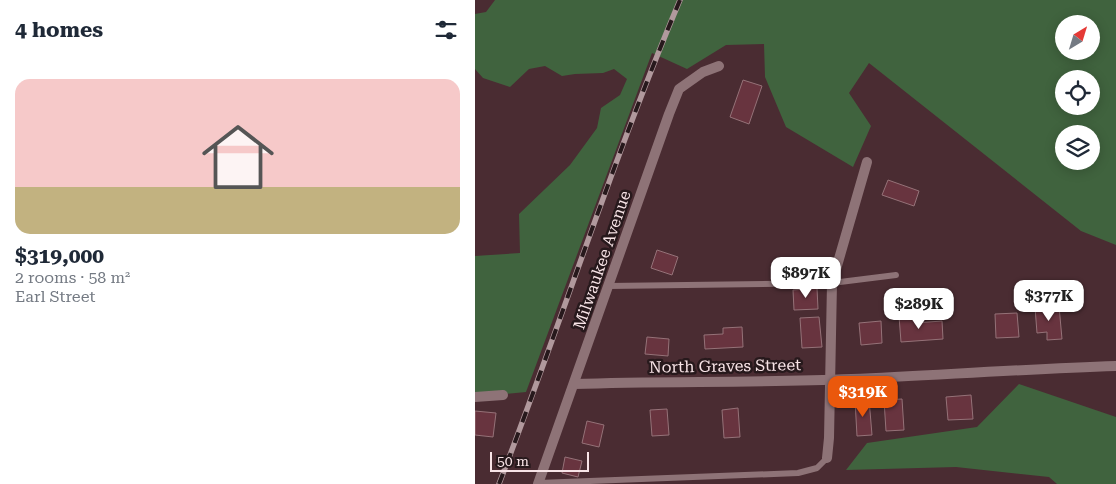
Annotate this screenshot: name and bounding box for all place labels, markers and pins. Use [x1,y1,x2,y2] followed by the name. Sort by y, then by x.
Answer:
[771,256,841,299] pin: $897K
[1014,280,1084,322] pin: $377K
[884,288,954,330] pin: $289K
[828,376,898,418] pin: $319K

